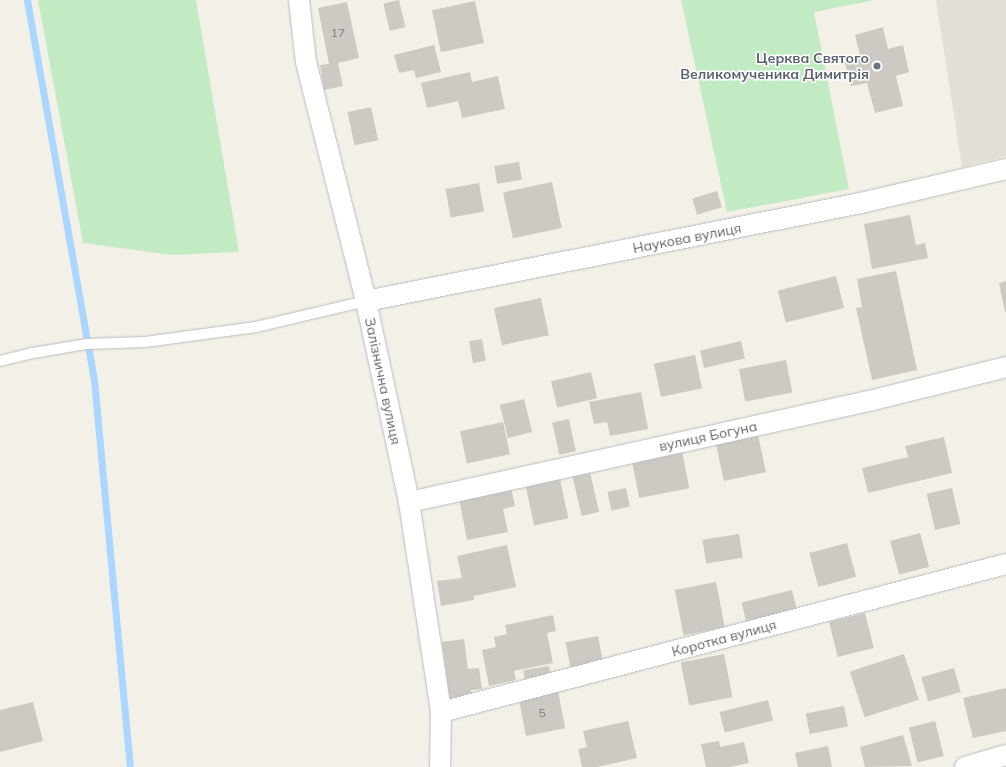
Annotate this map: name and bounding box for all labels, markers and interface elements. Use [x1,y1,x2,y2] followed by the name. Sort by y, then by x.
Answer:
[331,26,345,40] house number: 17
[680,50,869,82] place label: Церква Святого Великомученика Димитрія
[872,61,882,71] marker: Церква Святого Великомученика Димитрія
[631,219,743,257] street label: Наукова вулиця
[361,316,405,446] street label: Залізнична вулиця
[657,417,759,455] street label: вулиця Богуна
[670,616,778,660] street label: Коротка вулиця
[538,706,546,720] house number: 5

